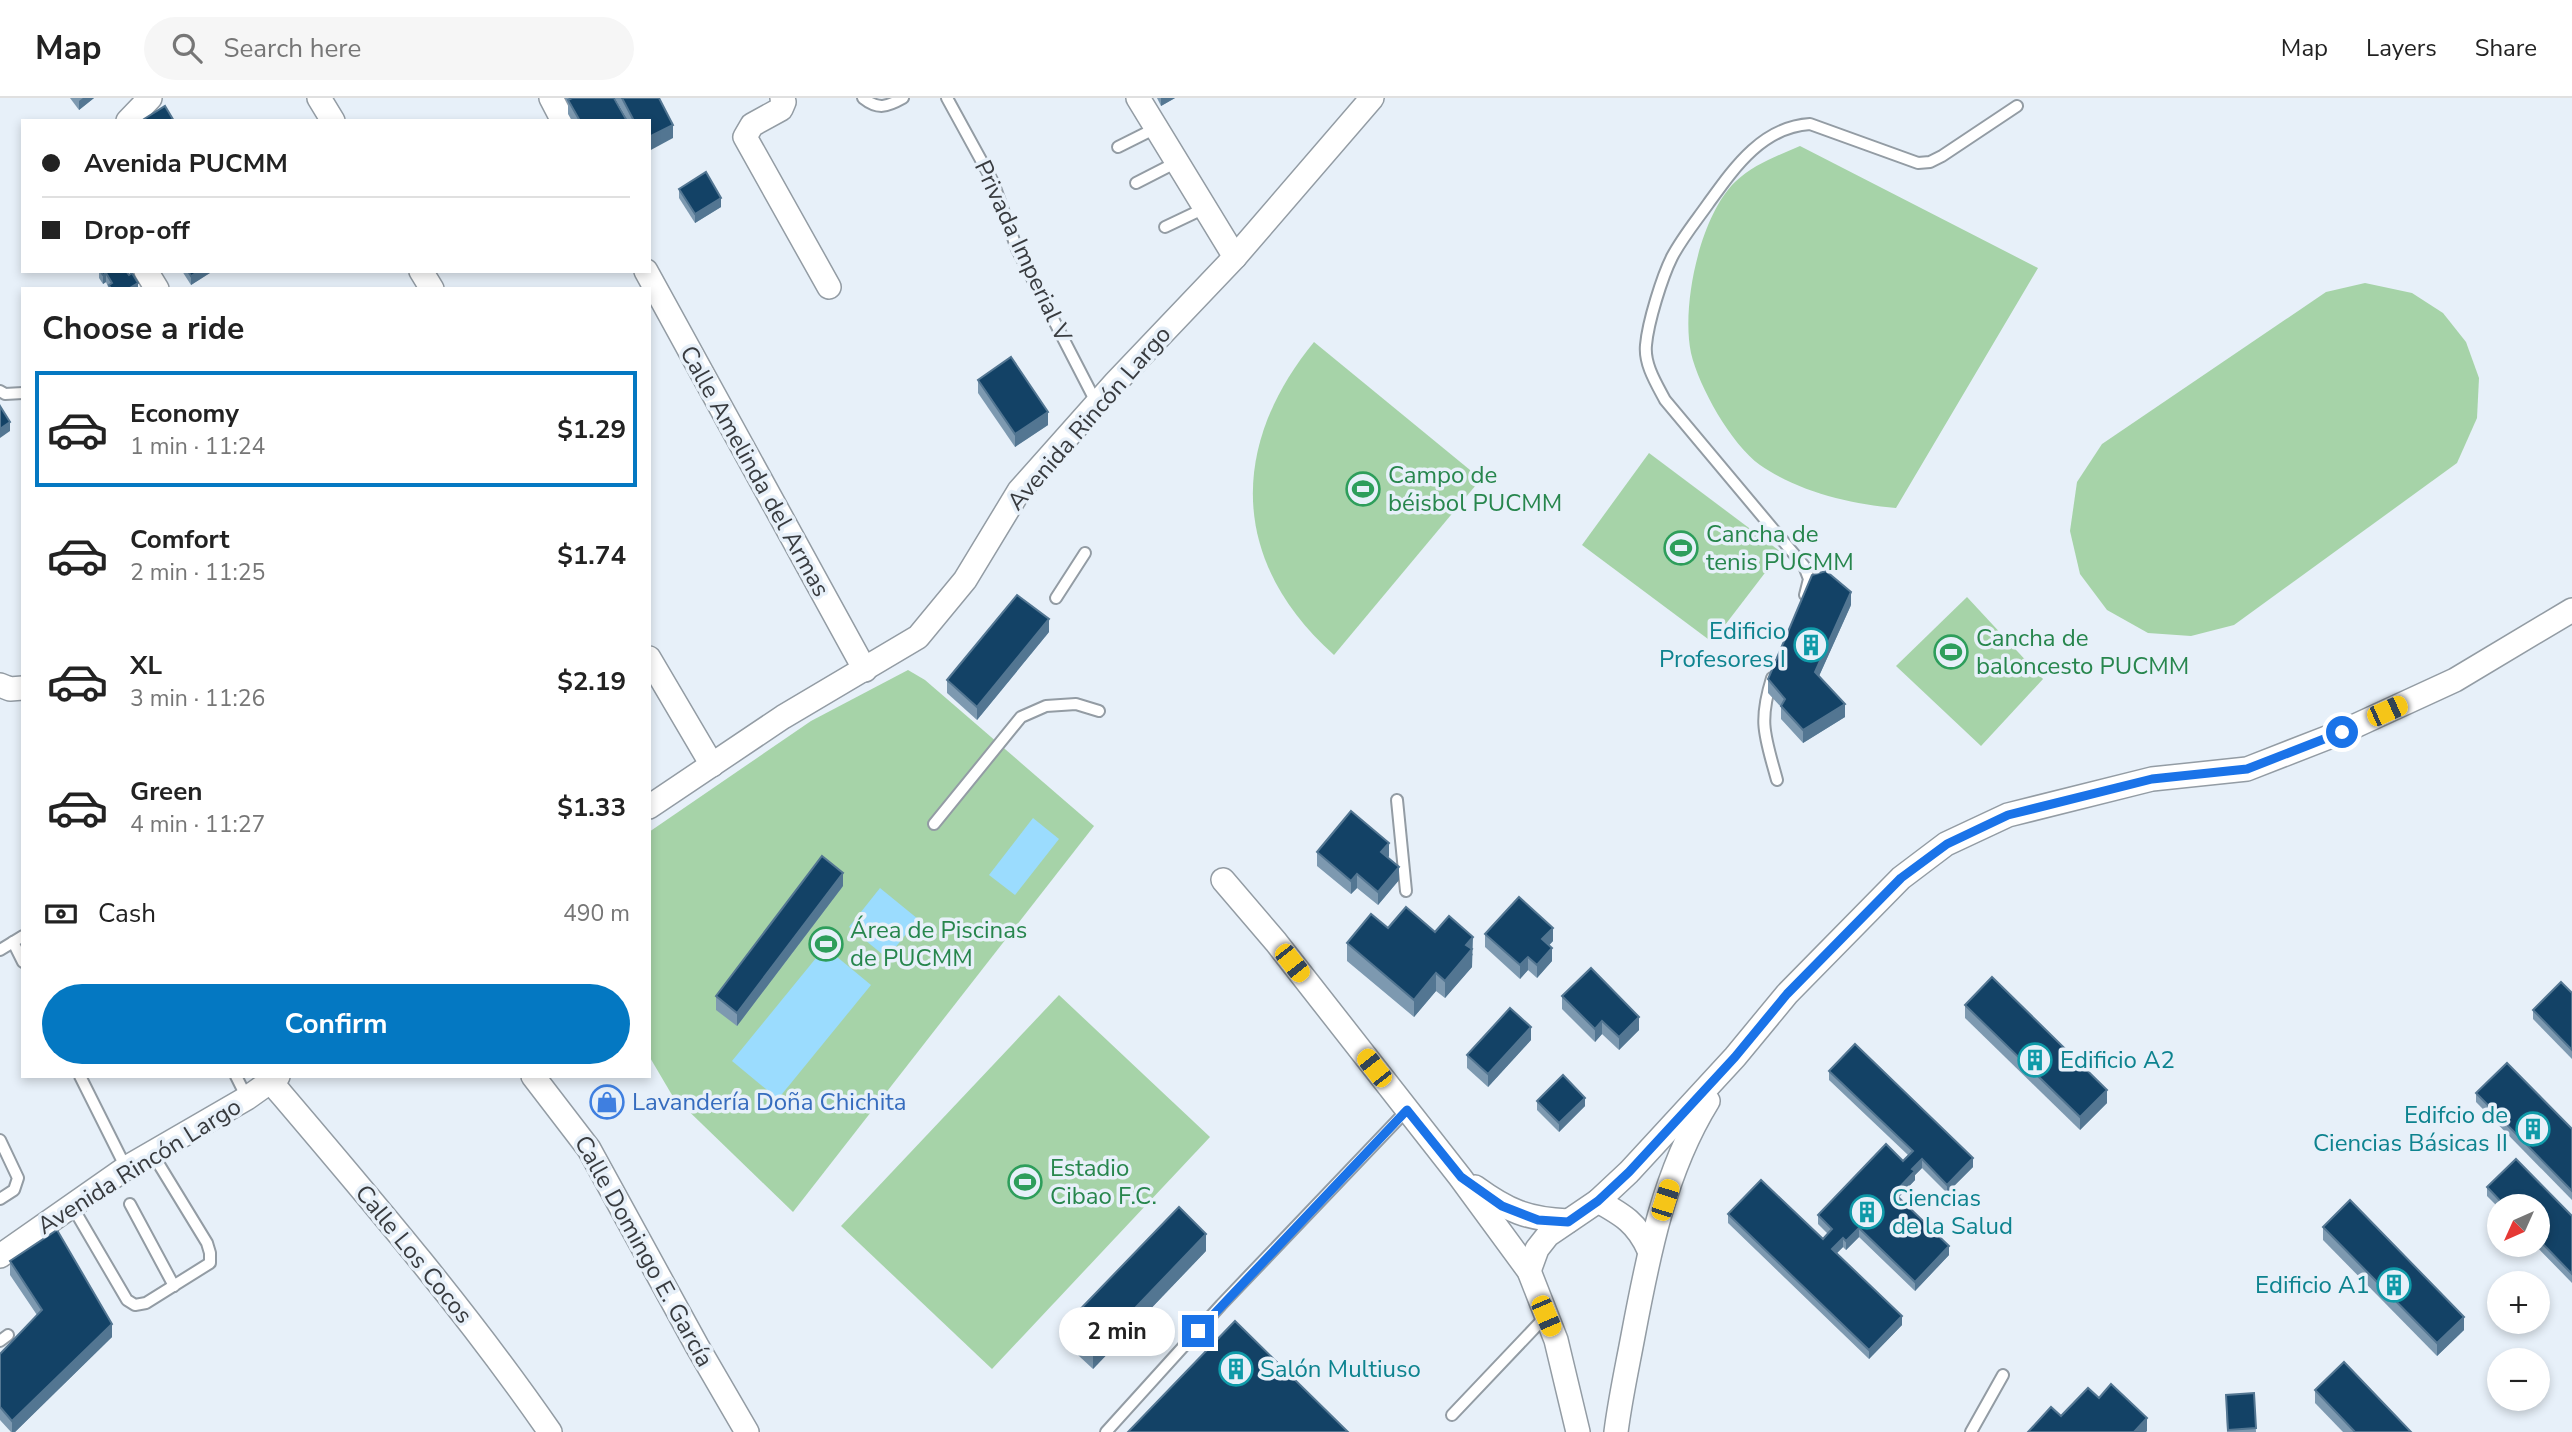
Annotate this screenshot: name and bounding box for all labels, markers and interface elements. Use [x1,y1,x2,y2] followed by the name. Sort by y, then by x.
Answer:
[144,17,634,80] search box
[35,26,102,71] text: Map
[168,29,206,67] icon: search
[224,31,361,66] text: Search here
[2281,32,2328,64] text: Map
[2366,32,2437,64] text: Layers
[2475,32,2537,64] text: Share
[84,146,288,181] text: Avenida PUCMM
[967,155,1079,347] street label: Privada Imperial V
[84,213,190,248] text: Drop-off
[42,307,244,350] text: Choose a ride
[1000,319,1178,517] street label: Avenida Rincón Largo
[673,340,837,602] street label: Calle Amelinda del Armas
[130,396,239,431] text: Economy
[46,398,109,461] icon: car
[557,412,626,447] text: $1.29
[130,431,265,462] text: 1 min · 11:24
[1388,459,1562,519] place label: Campo de béisbol PUCMM
[1344,470,1382,508] sports icon: Campo de béisbol PUCMM
[1706,518,1854,578] place label: Cancha de tenis PUCMM
[130,522,230,557] text: Comfort
[46,524,109,587] icon: car
[1662,529,1700,567] sports icon: Cancha de tenis PUCMM
[557,538,626,573] text: $1.74
[130,557,265,588] text: 2 min · 11:25
[1659,615,1786,675] place label: Edificio Profesores I
[1976,622,2189,682] place label: Cancha de baloncesto PUCMM
[1792,626,1830,664] building icon: Edificio Profesores I
[1932,633,1970,671] sports icon: Cancha de baloncesto PUCMM
[130,648,162,683] text: XL
[46,650,109,713] icon: car
[557,664,626,699] text: $2.19
[130,683,265,714] text: 3 min · 11:26
[2364,693,2411,729] car
[2326,716,2358,748] route start
[130,774,203,809] text: Green
[46,776,109,839] icon: car
[557,790,626,825] text: $1.33
[130,809,265,840] text: 4 min · 11:27
[42,895,80,933] icon: cash
[98,896,156,931] text: Cash
[563,898,630,929] text: 490 m
[850,914,1027,974] place label: Área de Piscinas de PUCMM
[807,925,845,963] sports icon: Área de Piscinas de PUCMM
[1271,940,1314,986] car
[42,984,630,1064] button: Confirm
[2016,1041,2054,1079] building icon: Edificio A2
[2060,1044,2175,1076] place label: Edificio A2
[1353,1045,1396,1091] car
[588,1083,626,1121] shop icon: Lavandería Doña Chichita
[632,1086,906,1118] place label: Lavandería Doña Chichita
[31,1090,247,1242] street label: Avenida Rincón Largo
[2313,1099,2508,1159] place label: Edifcio de Ciencias Básicas II
[2514,1110,2552,1148] building icon: Edifcio de Ciencias Básicas II
[567,1130,721,1372] street label: Calle Domingo E. García
[1050,1152,1157,1212] place label: Estadio Cibao F.C.
[1006,1163,1044,1201] sports icon: Estadio Cibao F.C.
[1649,1177,1682,1223] car
[348,1178,480,1330] street label: Calle Los Cocos
[1892,1182,2013,1242] place label: Ciencias de la Salud
[1848,1193,1886,1231] building icon: Ciencias de la Salud
[2487,1194,2550,1256] north arrow
[2487,1194,2550,1411] map controls
[2375,1266,2413,1304] building icon: Edificio A1
[2255,1269,2370,1301] place label: Edificio A1
[2487,1271,2550,1334] button: +
[1529,1293,1564,1339] car
[1058,1306,1174,1356] callout: 2 min
[1182,1315,1214,1347] route end
[1087,1316,1147,1347] text: 2 min
[2487,1348,2550,1411] button: −
[1217,1350,1255,1388] building icon: Salón Multiuso
[1260,1353,1421,1385] place label: Salón Multiuso

